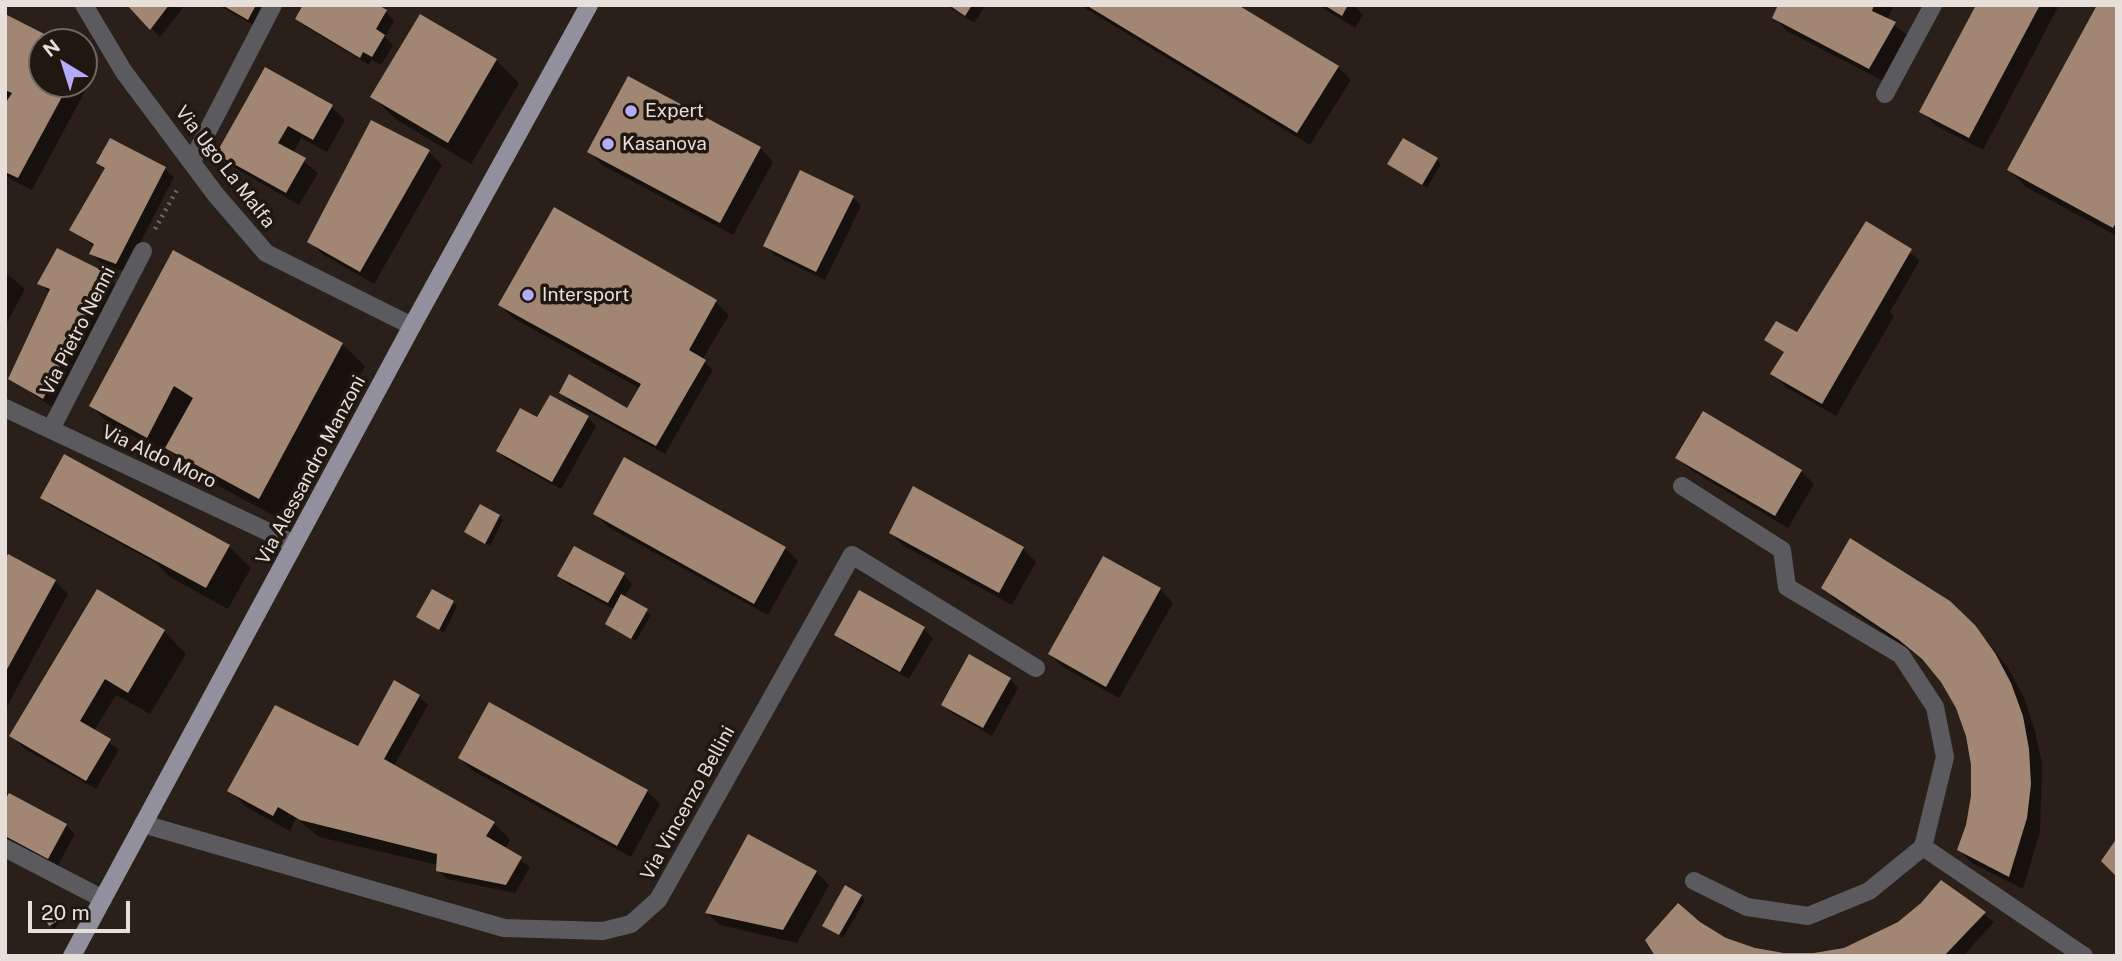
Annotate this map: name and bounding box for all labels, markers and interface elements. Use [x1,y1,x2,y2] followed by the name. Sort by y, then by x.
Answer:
[28,28,98,98] north arrow
[39,35,64,61] text: N
[645,100,704,122] place label: Expert
[170,101,280,233] street label: Via Ugo La Malfa
[623,103,639,119] marker: Expert
[622,133,707,155] place label: Kasanova
[600,136,616,152] marker: Kasanova
[36,263,120,399] street label: Via Pietro Nenni
[542,284,629,306] place label: Intersport
[520,287,536,303] marker: Intersport
[252,372,370,568] street label: Via Alessandro Manzoni
[98,421,220,493] street label: Via Aldo Moro
[636,722,740,884] street label: Via Vincenzo Bellini
[32,888,133,932] scale bar
[41,900,90,925] text: 20 m

